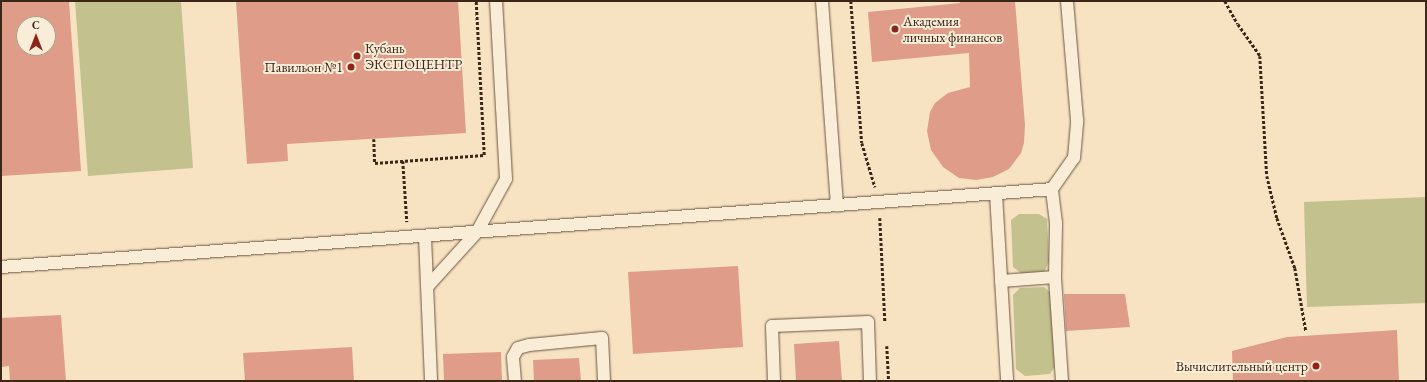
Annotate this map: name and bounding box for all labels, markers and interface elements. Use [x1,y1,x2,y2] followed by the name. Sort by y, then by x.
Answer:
[903,13,1002,46] place label: Академия личных финансов
[16,16,56,56] north arrow
[32,18,40,32] text: С
[890,24,900,34] marker: Академия личных финансов
[365,40,462,72] place label: Кубань ЭКСПОЦЕНТР
[352,51,362,61] marker: Кубань ЭКСПОЦЕНТР
[264,59,343,75] place label: Павильон №1
[346,62,356,72] marker: Павильон №1
[1176,358,1308,374] place label: Вычислительный центр
[1311,361,1321,371] marker: Вычислительный центр

